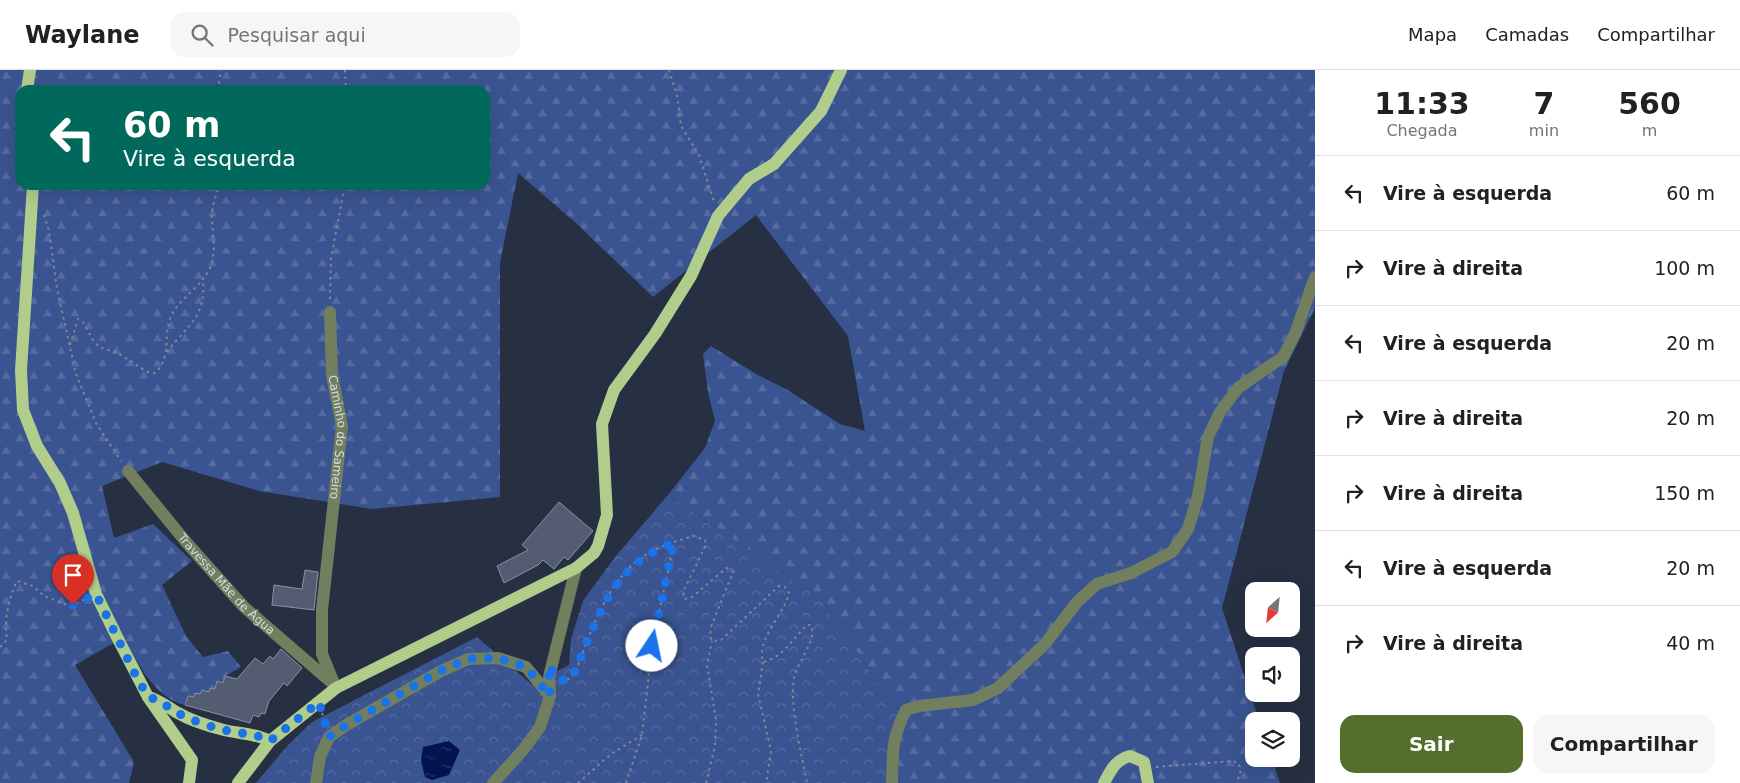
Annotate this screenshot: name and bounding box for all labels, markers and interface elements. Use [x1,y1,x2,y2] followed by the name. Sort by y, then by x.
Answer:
[170,12,520,57] search box
[25,21,140,49] text: Waylane
[188,21,216,49] icon: search
[228,24,366,46] text: Pesquisar aqui
[1408,24,1457,45] text: Mapa
[1485,24,1569,45] text: Camadas
[1597,24,1715,45] text: Compartilhar
[1374,86,1470,121] text: 11:33
[1533,86,1554,121] text: 7
[1618,86,1681,121] text: 560
[40,105,105,170] icon: left
[123,105,220,145] text: 60 m
[1386,121,1457,140] text: Chegada
[1529,121,1559,140] text: min
[1642,121,1657,140] text: m
[123,146,296,171] text: Vire à esquerda
[1340,179,1368,207] icon: left
[1383,182,1552,204] text: Vire à esquerda
[1666,182,1715,204] text: 60 m
[1340,254,1368,282] icon: right
[1383,257,1523,279] text: Vire à direita
[1654,257,1715,279] text: 100 m
[1340,329,1368,357] icon: left
[1383,332,1552,354] text: Vire à esquerda
[1666,332,1715,354] text: 20 m
[325,374,349,500] street label: Caminho do Sameiro
[1340,404,1368,432] icon: right
[1383,407,1523,429] text: Vire à direita
[1666,407,1715,429] text: 20 m
[1340,479,1368,507] icon: right
[1383,482,1523,504] text: Vire à direita
[1654,482,1715,504] text: 150 m
[174,530,278,637] street label: Travessa Mãe de Água
[52,554,94,605] pin
[1340,554,1368,582] icon: left
[1383,557,1552,579] text: Vire à esquerda
[1666,557,1715,579] text: 20 m
[59,561,87,589] icon: arrive
[1245,582,1300,638] north arrow
[1245,582,1300,767] map controls
[625,619,677,671] position arrow
[1340,629,1368,657] icon: right
[1383,632,1523,654] text: Vire à direita
[1666,632,1715,654] text: 40 m
[1245,647,1300,702] button: sound
[1245,712,1300,767] button: layers
[1340,715,1523,773] button: Sair
[1533,715,1715,773] button: Compartilhar

